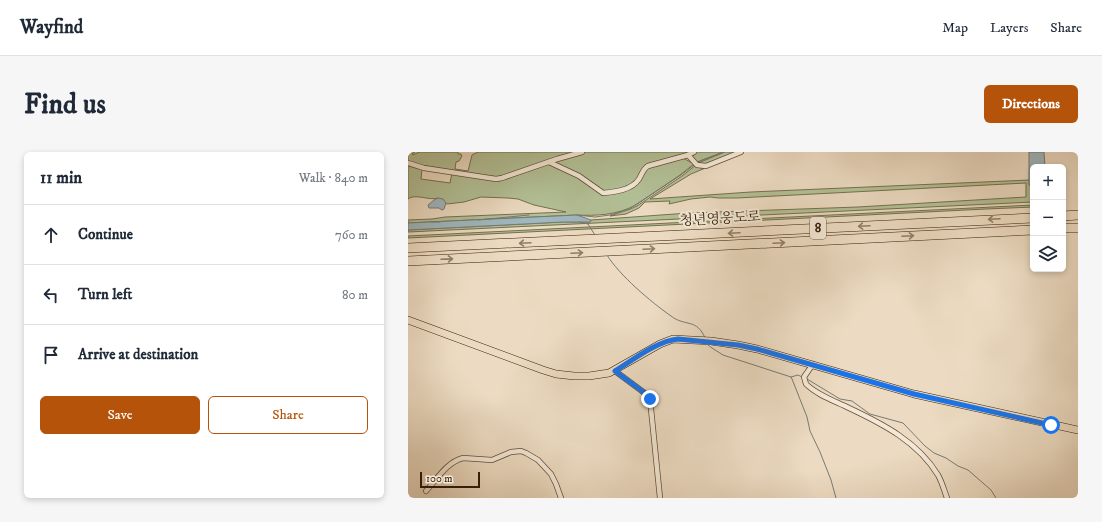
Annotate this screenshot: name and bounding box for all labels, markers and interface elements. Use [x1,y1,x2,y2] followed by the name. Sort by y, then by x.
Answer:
[20,16,83,39] text: Wayfind
[942,19,968,37] text: Map
[990,19,1028,37] text: Layers
[1050,19,1082,37] text: Share
[984,85,1078,123] button: Directions
[24,87,106,122] text: Find us
[1030,164,1066,272] map controls
[1030,164,1066,200] button: +
[40,167,82,189] text: 11 min
[299,170,368,186] text: Walk · 840 m
[1030,200,1066,236] button: −
[679,208,761,230] street label: 청년영웅도로
[988,216,1001,223] one-way arrow
[810,217,826,239] road number: 8
[858,222,871,230] one-way arrow
[40,224,62,246] icon: ahead
[78,225,133,244] text: Continue
[335,227,368,243] text: 760 m
[728,229,741,236] one-way arrow
[901,233,914,240] one-way arrow
[1030,236,1066,272] button: layers
[772,239,785,246] one-way arrow
[519,240,532,247] one-way arrow
[642,246,655,253] one-way arrow
[570,249,583,257] one-way arrow
[440,256,453,263] one-way arrow
[40,284,62,306] icon: left
[78,285,132,304] text: Turn left
[342,287,368,303] text: 80 m
[40,344,62,366] icon: arrive
[78,345,198,364] text: Arrive at destination
[641,390,659,408] route end
[40,396,200,434] button: Save
[208,396,368,434] button: Share
[1042,416,1060,434] route start
[420,470,480,489] scale bar
[426,472,452,486] text: 100 m

